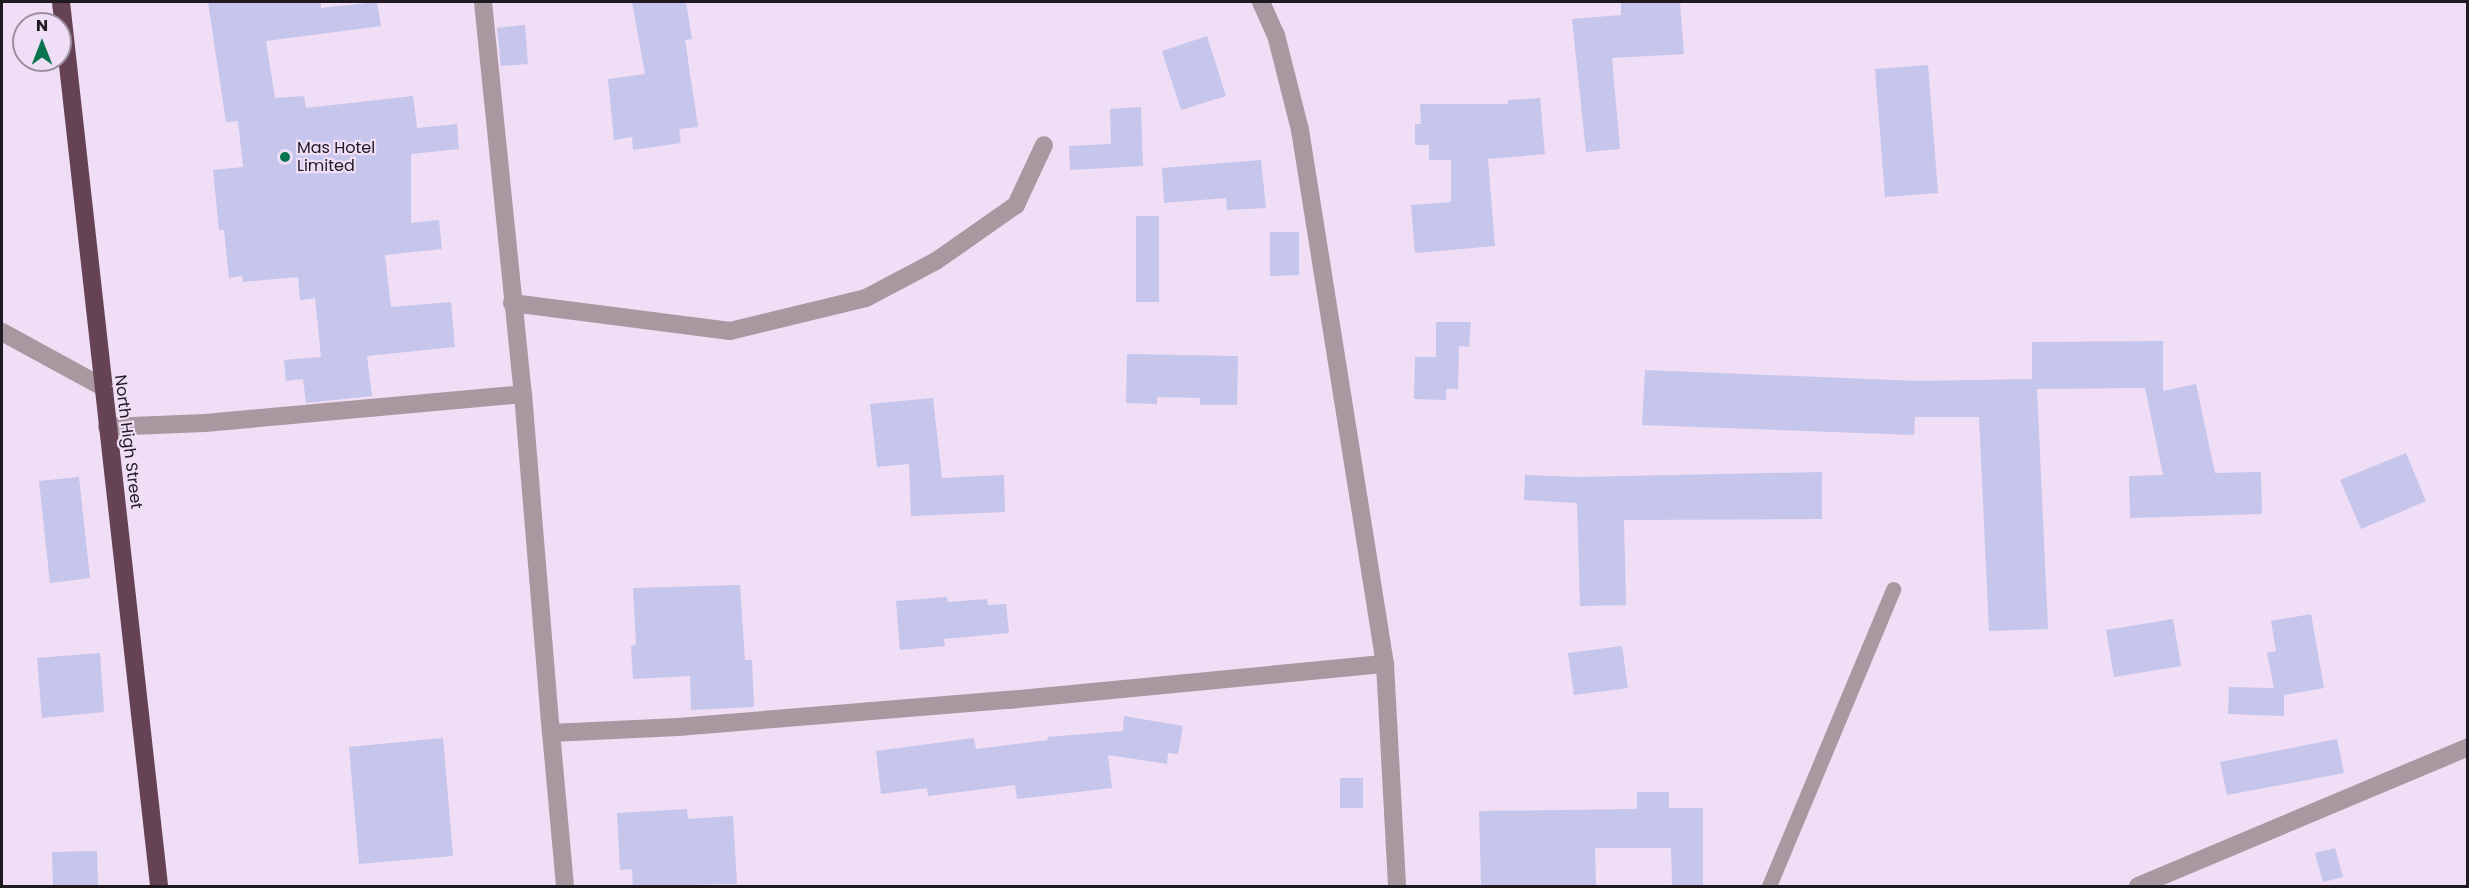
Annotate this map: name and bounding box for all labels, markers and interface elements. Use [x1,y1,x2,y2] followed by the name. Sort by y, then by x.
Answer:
[12,12,72,72] north arrow
[36,14,48,37] text: N
[297,138,375,176] place label: Mas Hotel Limited
[278,150,292,164] marker: Mas Hotel Limited
[110,374,146,510] street label: North High Street

